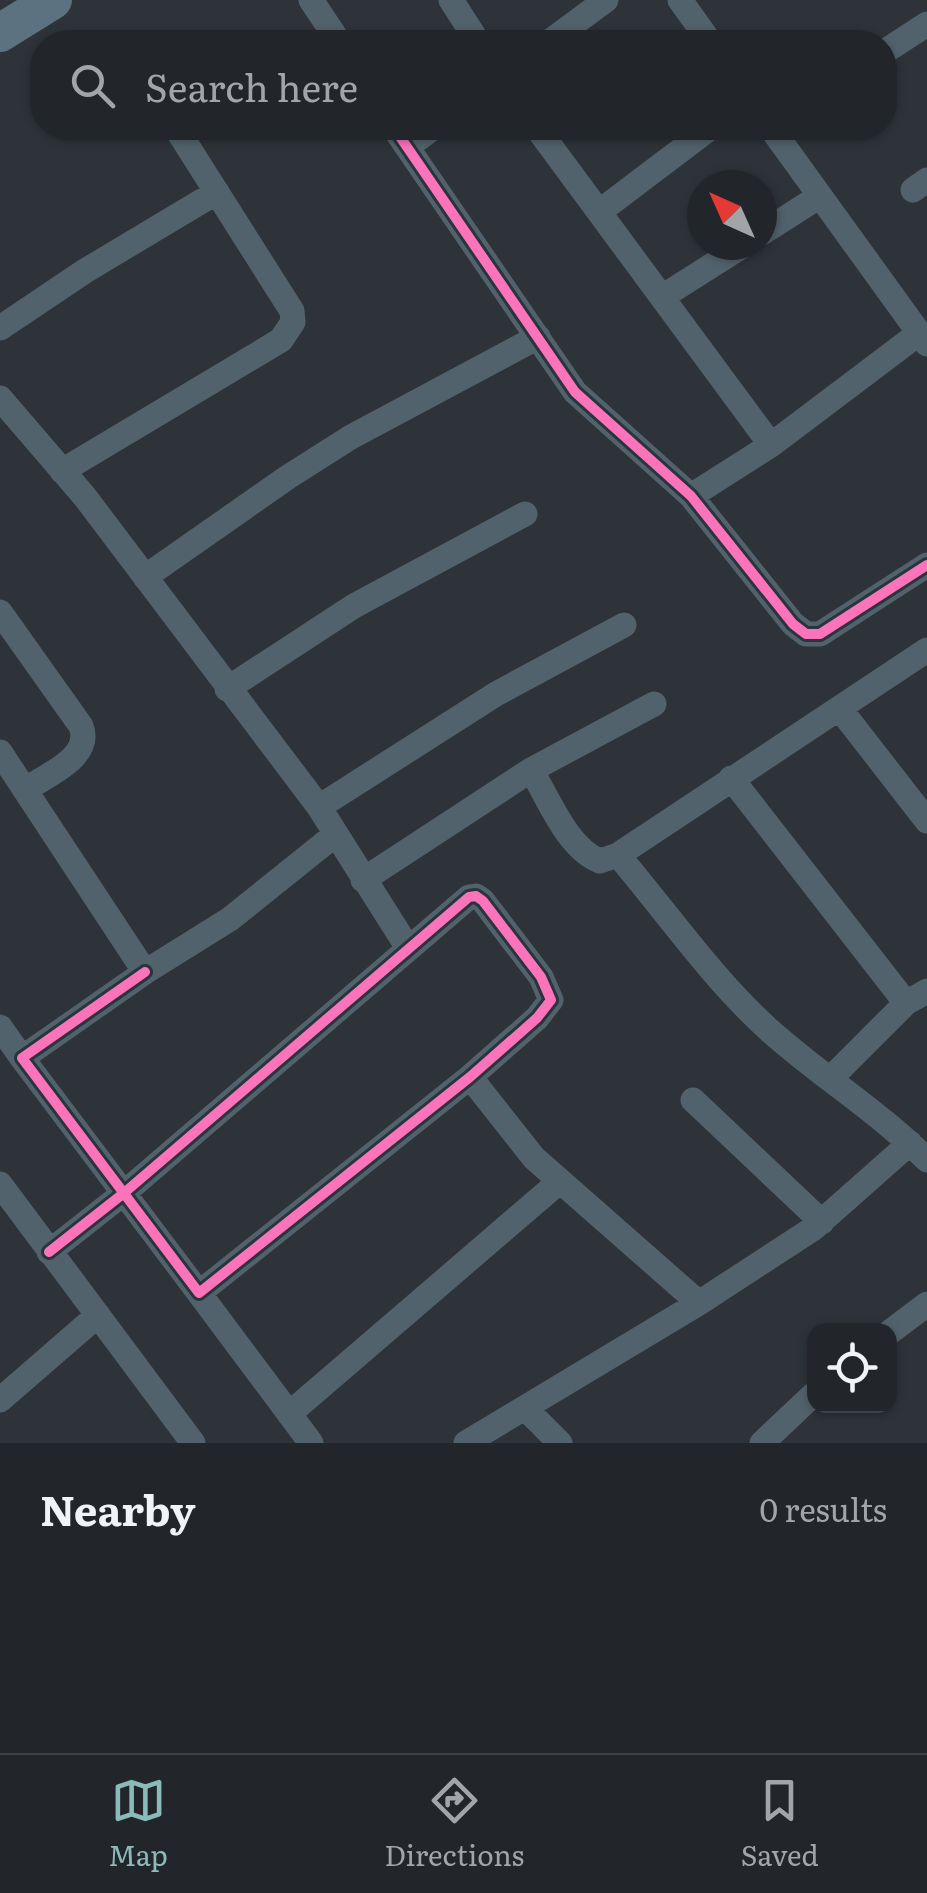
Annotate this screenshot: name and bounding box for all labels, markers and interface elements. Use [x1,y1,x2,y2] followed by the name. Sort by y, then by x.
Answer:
[30,30,897,140] search box
[145,57,358,114] text: Search here
[65,58,120,113] icon: search
[687,170,777,260] north arrow
[807,1323,897,1413] map controls
[807,1323,897,1413] button: locate
[40,1477,196,1539] text: Nearby
[759,1484,887,1532] text: 0 results
[108,1773,168,1875] tab: Map
[384,1773,524,1875] tab: Directions
[741,1773,819,1875] tab: Saved

